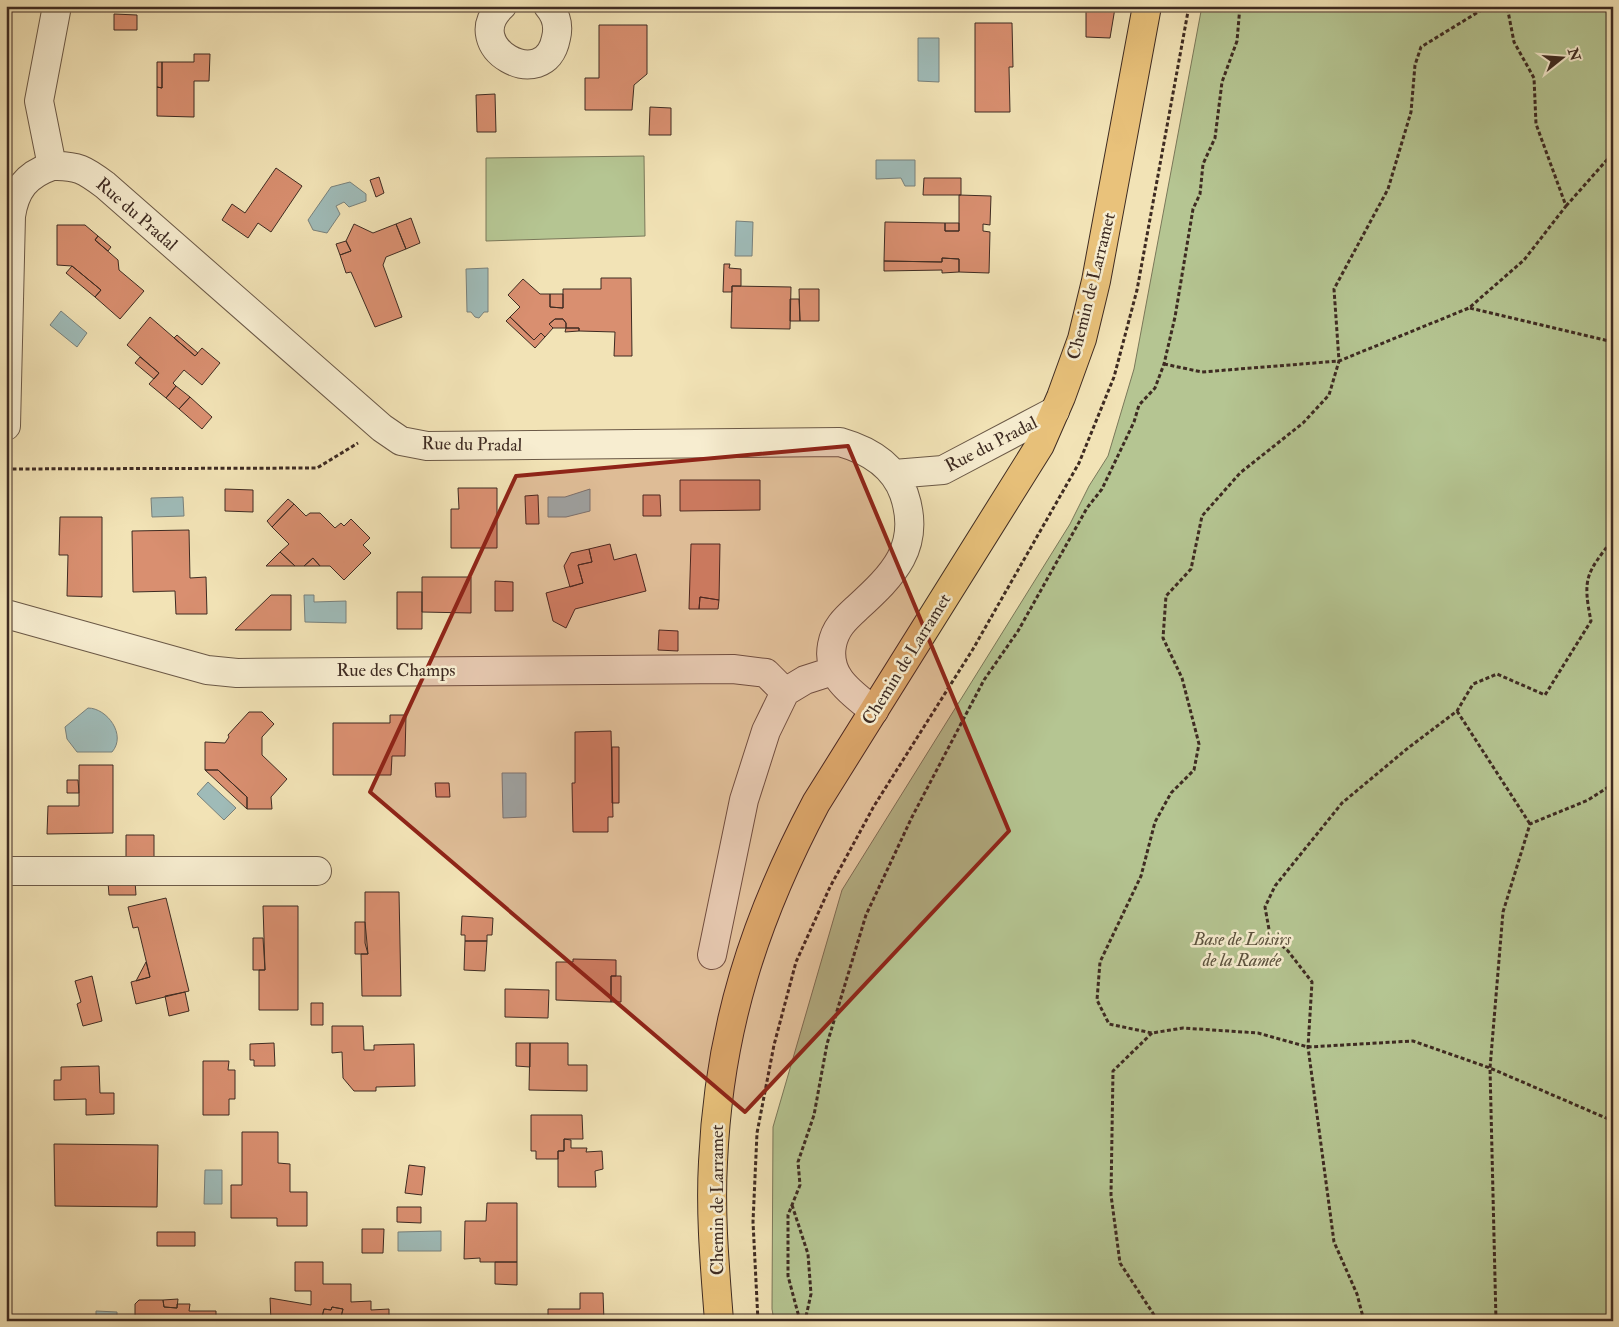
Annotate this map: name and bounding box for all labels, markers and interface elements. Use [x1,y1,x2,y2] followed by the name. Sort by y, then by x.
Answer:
[1536,32,1586,82] north arrow
[1564,45,1584,63] text: N
[91,173,182,256] street label: Rue du Pradal
[1062,210,1121,362] street label: Chemin de Larramet
[941,411,1042,478] street label: Rue du Pradal
[421,432,523,457] street label: Rue du Pradal
[857,589,956,729] street label: Chemin de Larramet
[337,659,455,682] street label: Rue des Champs
[1192,928,1292,972] park label: Base de Loisirs de la Ramée
[706,1125,729,1275] street label: Chemin de Larramet

